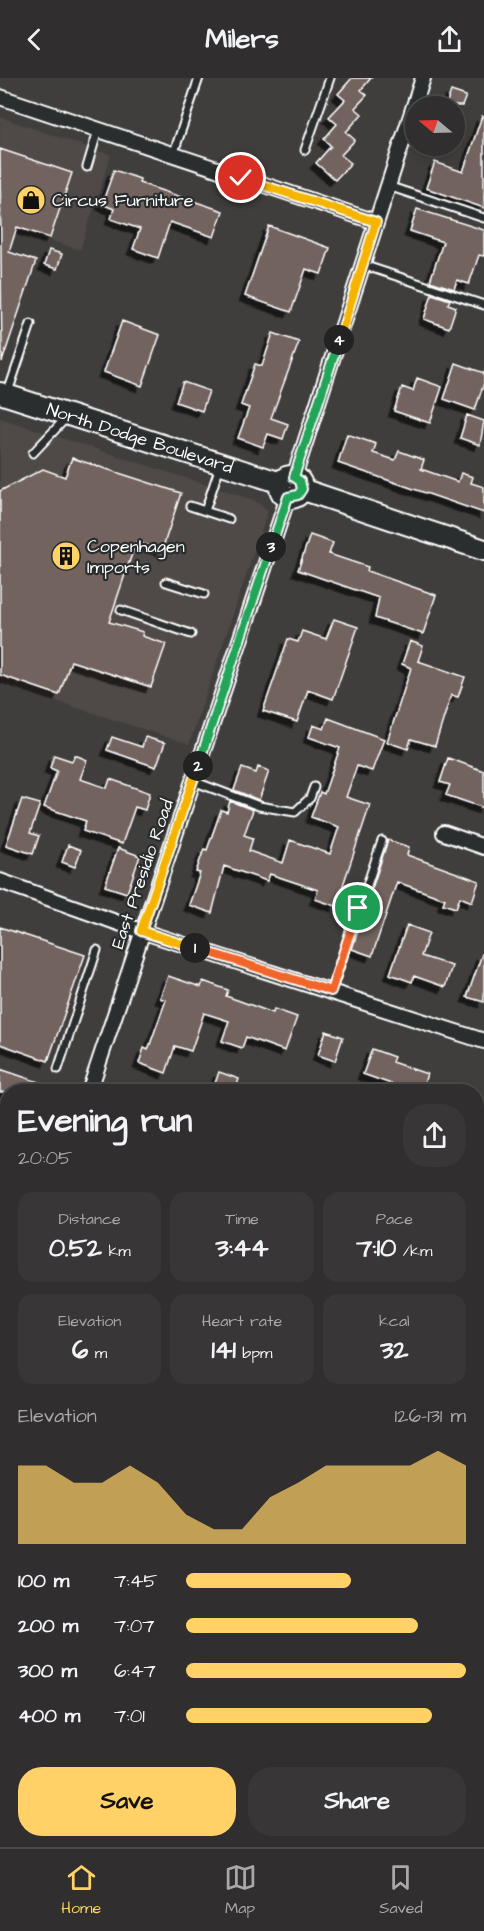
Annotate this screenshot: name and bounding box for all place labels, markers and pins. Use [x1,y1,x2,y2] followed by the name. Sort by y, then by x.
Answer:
[215,152,266,203] pin
[15,184,47,216] shop icon: Circus Furniture
[52,188,194,213] place label: Circus Furniture
[324,325,354,355] pin: 4
[256,532,286,562] pin: 3
[87,534,185,580] place label: Copenhagen Imports
[50,540,82,572] building icon: Copenhagen Imports
[183,751,213,781] pin: 2
[332,882,383,933] pin
[180,933,210,963] pin: 1

